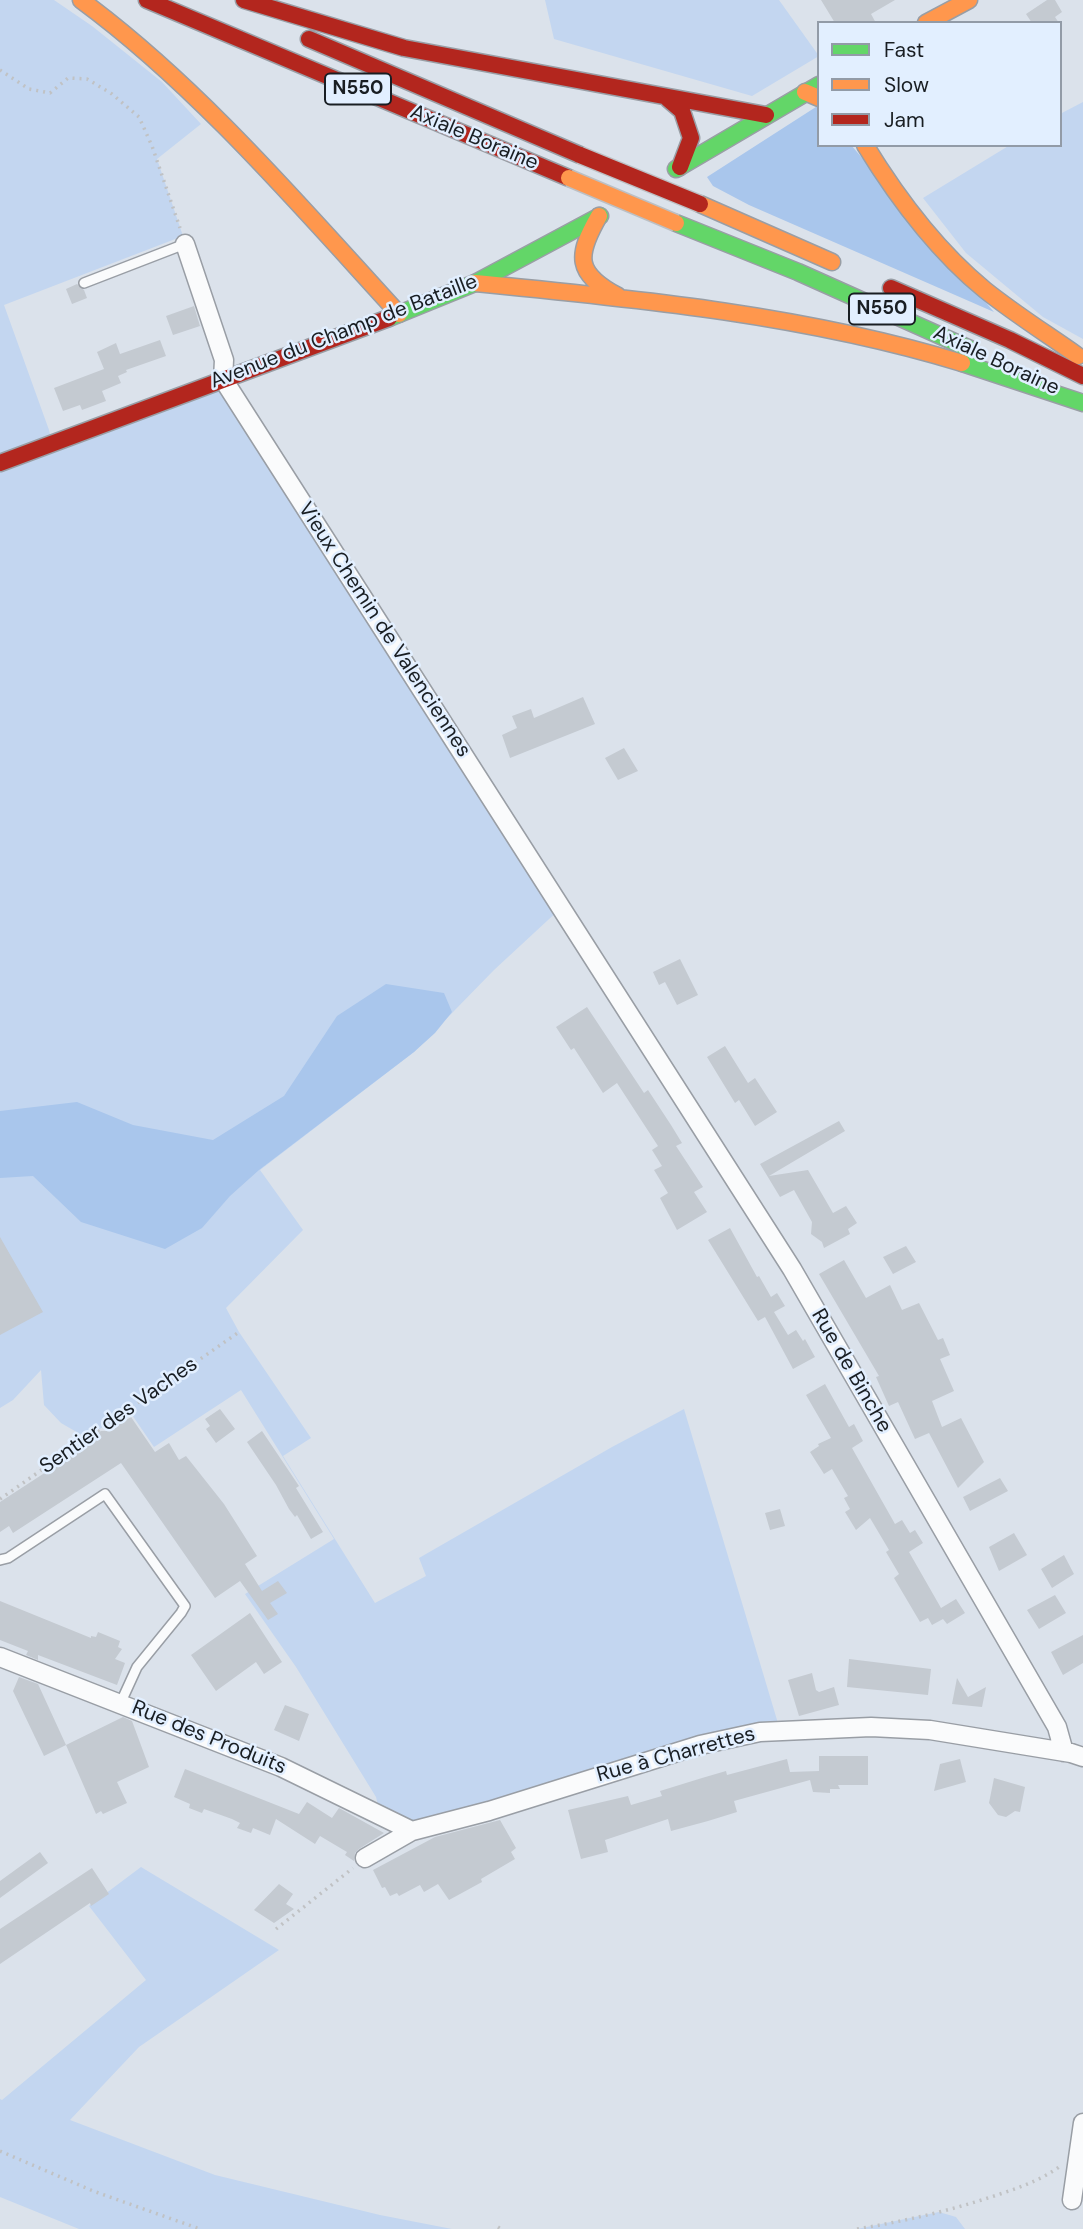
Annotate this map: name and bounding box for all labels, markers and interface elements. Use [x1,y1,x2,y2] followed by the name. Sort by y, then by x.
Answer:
[817,21,1062,147] legend
[884,36,924,64] text: Fast
[884,71,929,99] text: Slow
[325,74,391,104] road number: N550
[406,100,542,176] street label: Axiale Boraine
[884,106,925,134] text: Jam
[207,269,481,395] street label: Avenue du Champ de Bataille
[849,294,915,324] road number: N550
[929,321,1063,401] street label: Axiale Boraine
[292,498,476,762] street label: Vieux Chemin de Valenciennes
[805,1305,897,1437] street label: Rue de Binche
[35,1352,203,1480] street label: Sentier des Vaches
[128,1696,290,1780] street label: Rue des Produits
[594,1722,758,1788] street label: Rue à Charrettes

